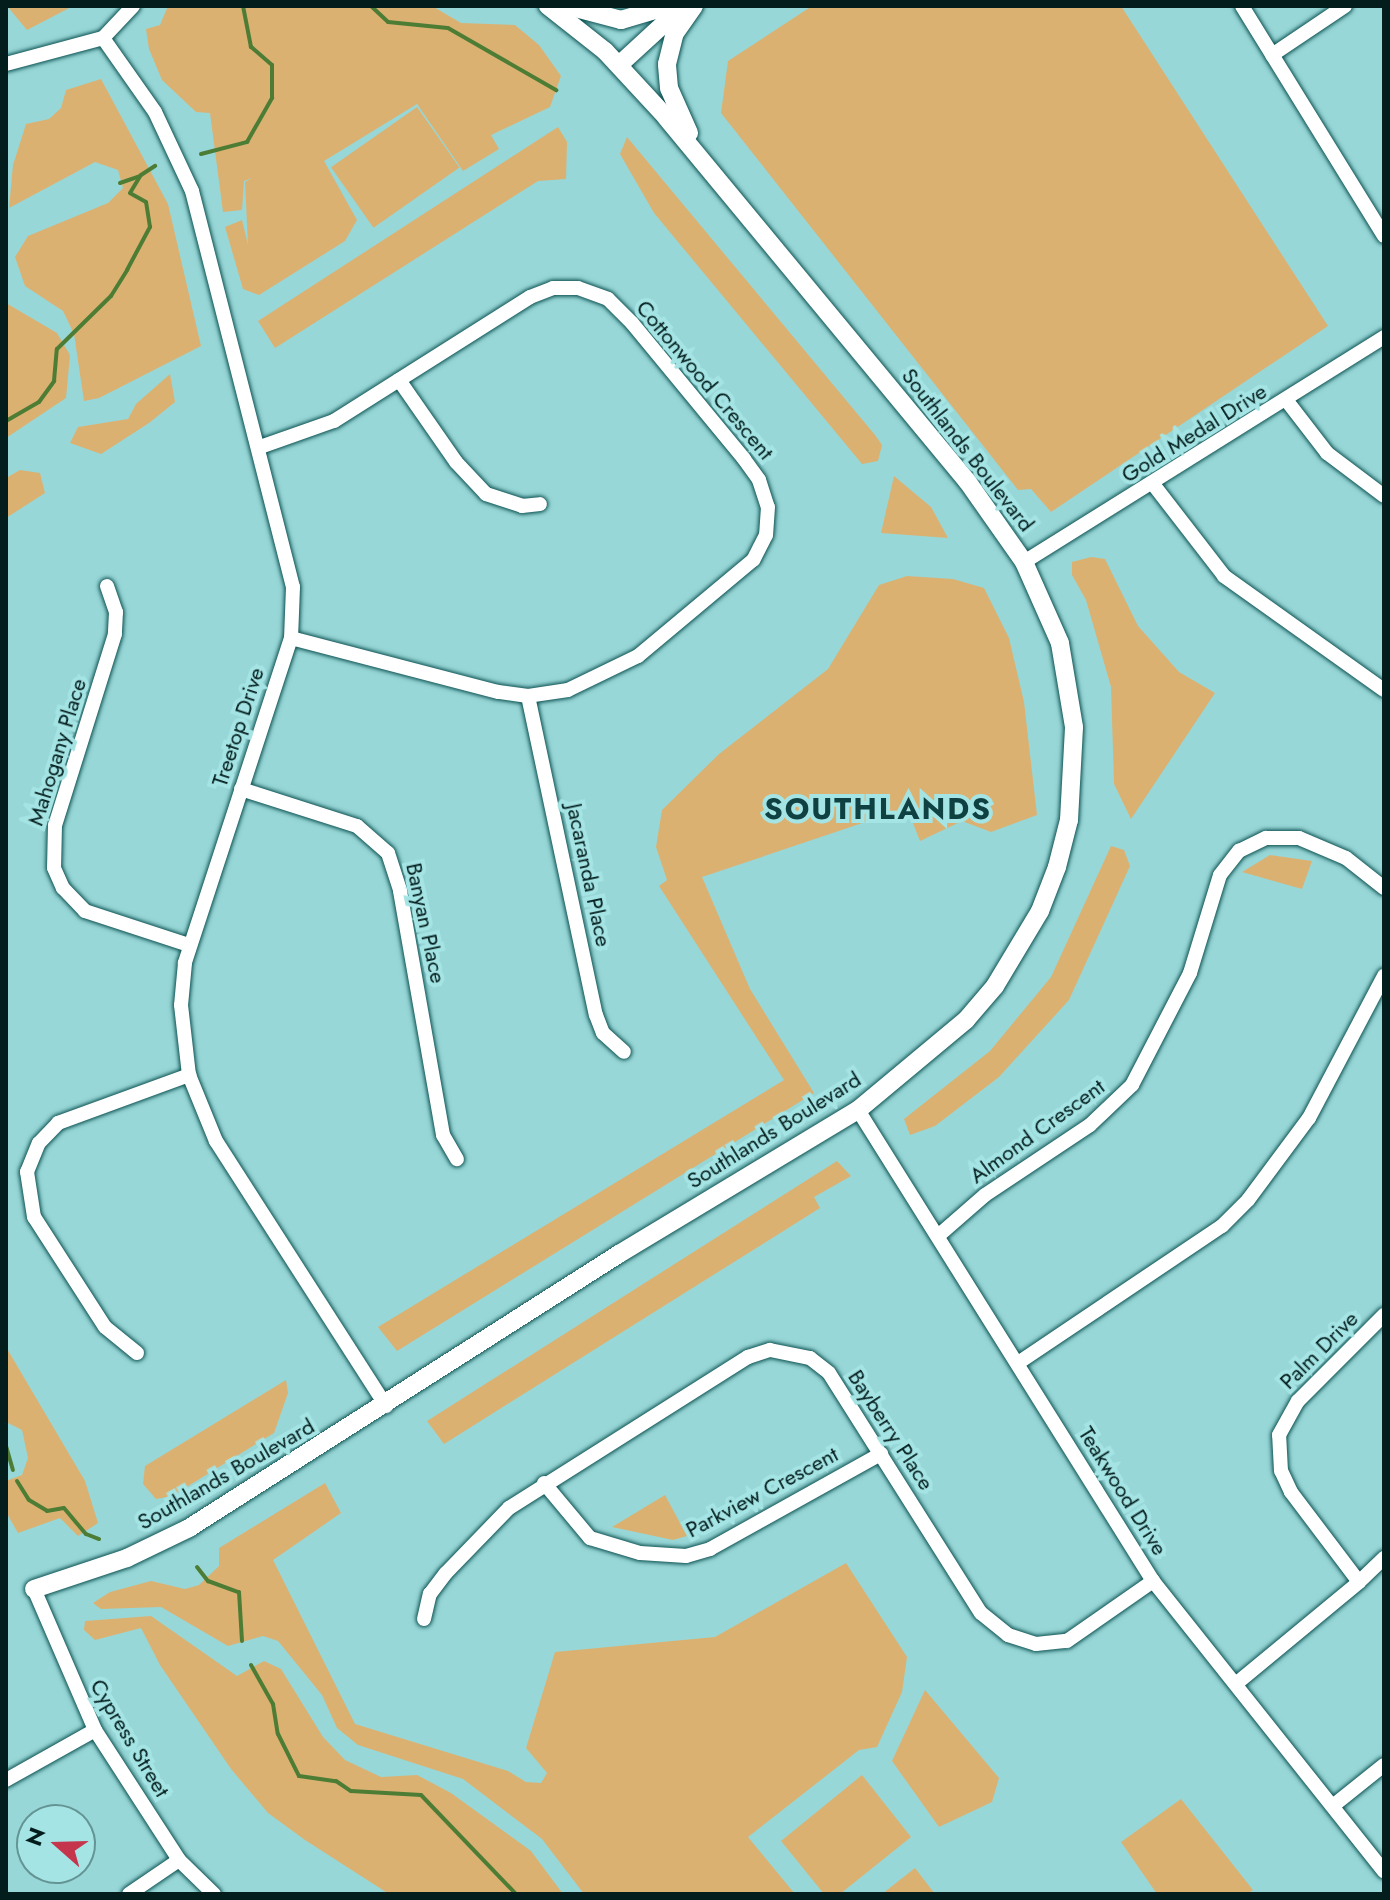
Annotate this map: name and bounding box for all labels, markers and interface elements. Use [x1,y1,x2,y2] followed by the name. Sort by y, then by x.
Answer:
[631,295,779,465] street label: Cottonwood Crescent
[896,363,1040,537] street label: Southlands Boulevard
[1117,378,1271,488] street label: Gold Medal Drive
[206,664,270,790] street label: Treetop Drive
[22,675,92,829] street label: Mahogany Place
[764,791,992,827] district label: SOUTHLANDS
[561,801,617,949] street label: Jacaranda Place
[400,860,452,986] street label: Banyan Place
[682,1066,866,1194] street label: Southlands Boulevard
[964,1073,1110,1189] street label: Almond Crescent
[1274,1305,1364,1395] street label: Palm Drive
[842,1365,940,1495] street label: Bayberry Place
[133,1413,319,1535] street label: Southlands Boulevard
[1073,1422,1173,1560] street label: Teakwood Drive
[681,1441,843,1543] street label: Parkview Crescent
[85,1674,175,1802] street label: Cypress Street
[16,1804,96,1884] north arrow
[17,1823,53,1850] text: N

